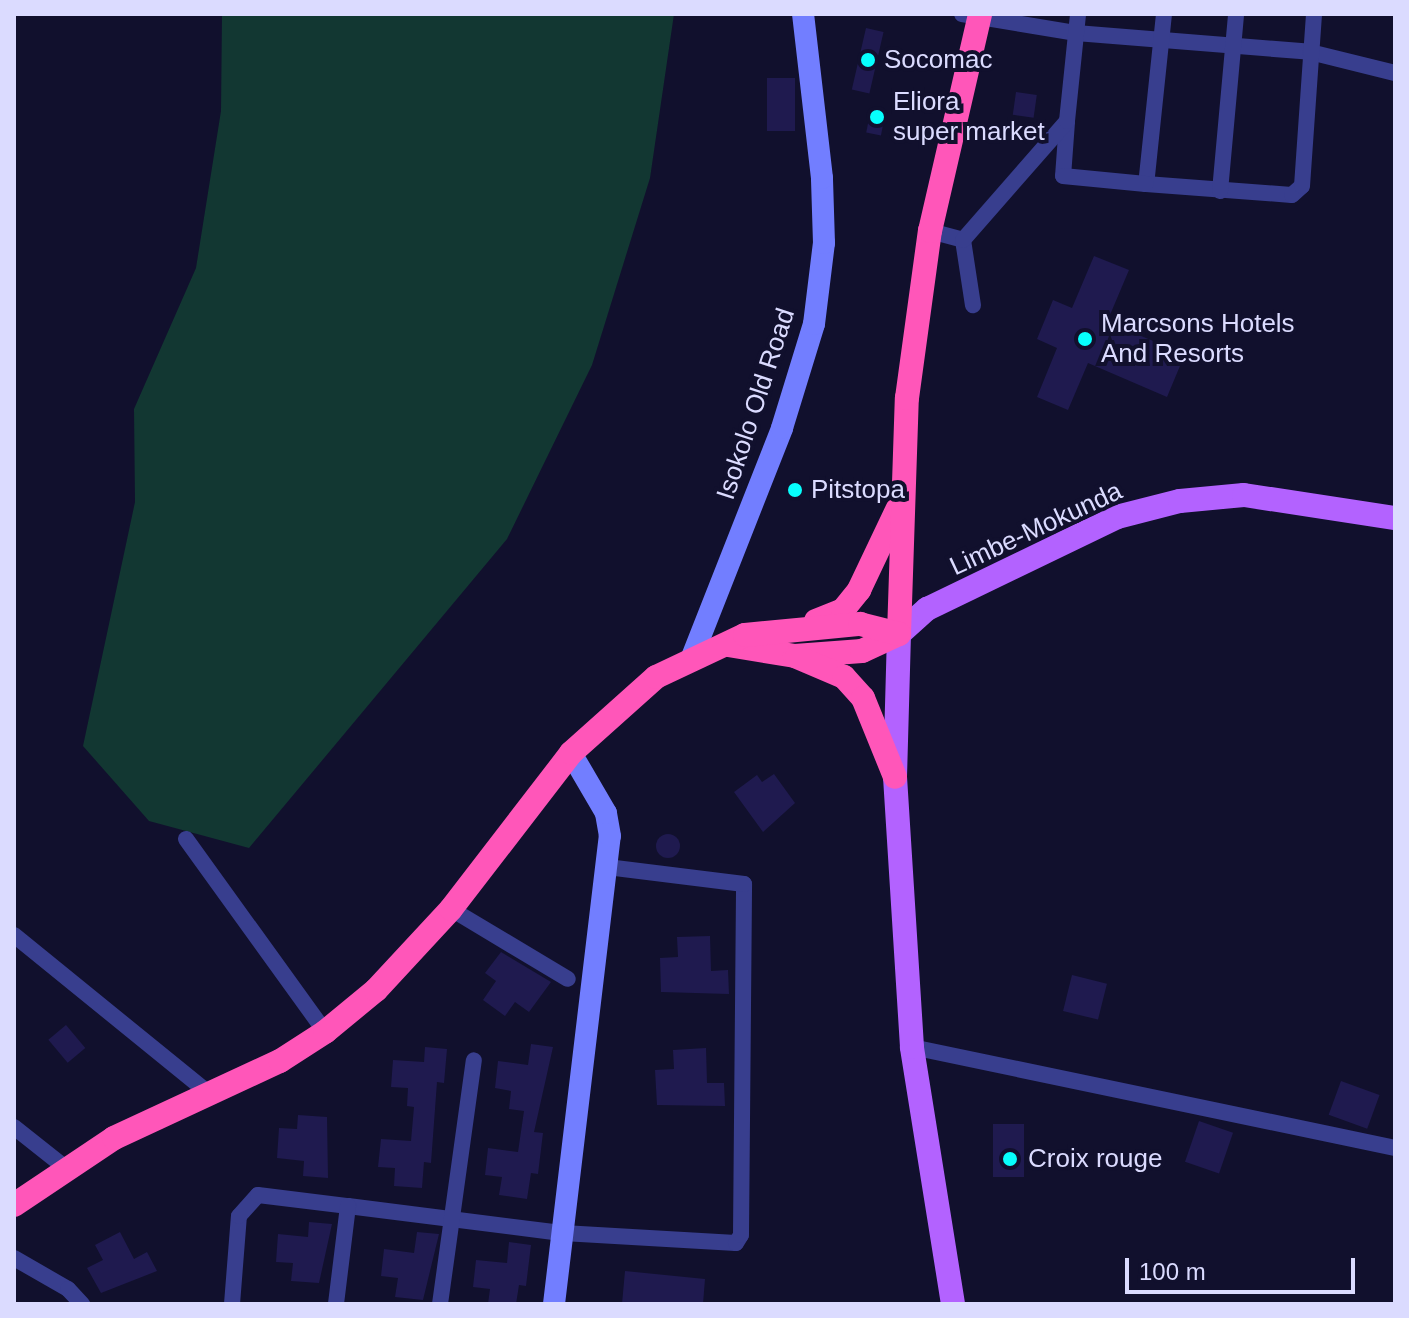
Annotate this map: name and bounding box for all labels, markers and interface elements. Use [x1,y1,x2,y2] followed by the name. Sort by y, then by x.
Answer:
[884,44,992,76] place label: Socomac
[859,51,877,69] marker: Socomac
[893,86,1045,148] place label: Eliora super market
[868,108,886,126] marker: Eliora super market
[710,304,802,504] street label: Isokolo Old Road
[1101,308,1295,370] place label: Marcsons Hotels And Resorts
[1076,330,1094,348] marker: Marcsons Hotels And Resorts
[811,474,905,506] place label: Pitstopa
[945,475,1127,583] street label: Limbe-Mokunda
[786,481,804,499] marker: Pitstopa
[1028,1143,1162,1175] place label: Croix rouge
[999,1148,1021,1170] marker: Croix rouge
[1129,1242,1359,1292] scale bar
[1139,1258,1206,1285] text: 100 m

